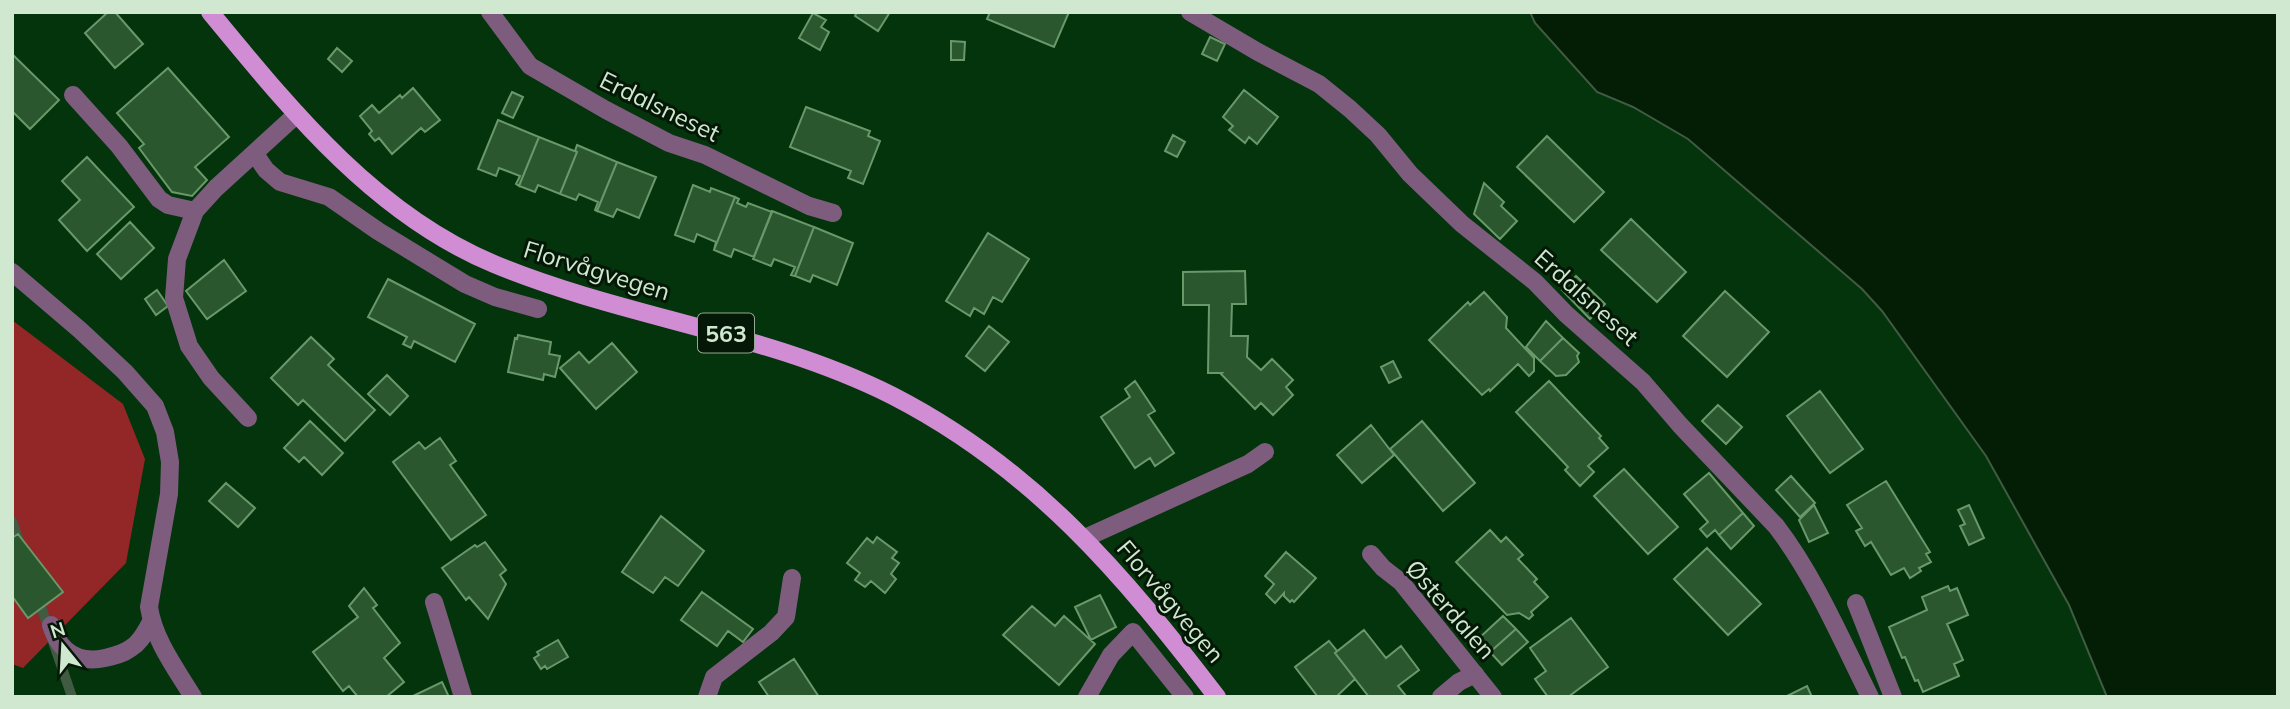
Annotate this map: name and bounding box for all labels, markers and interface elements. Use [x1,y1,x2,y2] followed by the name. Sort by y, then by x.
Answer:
[595,64,725,148] street label: Erdalsneset
[520,234,674,306] street label: Florvågvegen
[1529,243,1645,351] street label: Erdalsneset
[698,314,754,352] road number: 563
[1111,533,1231,669] street label: Florvågvegen
[1400,553,1502,665] street label: Østerdalen
[28,611,98,681] north arrow
[47,616,68,643] text: N

